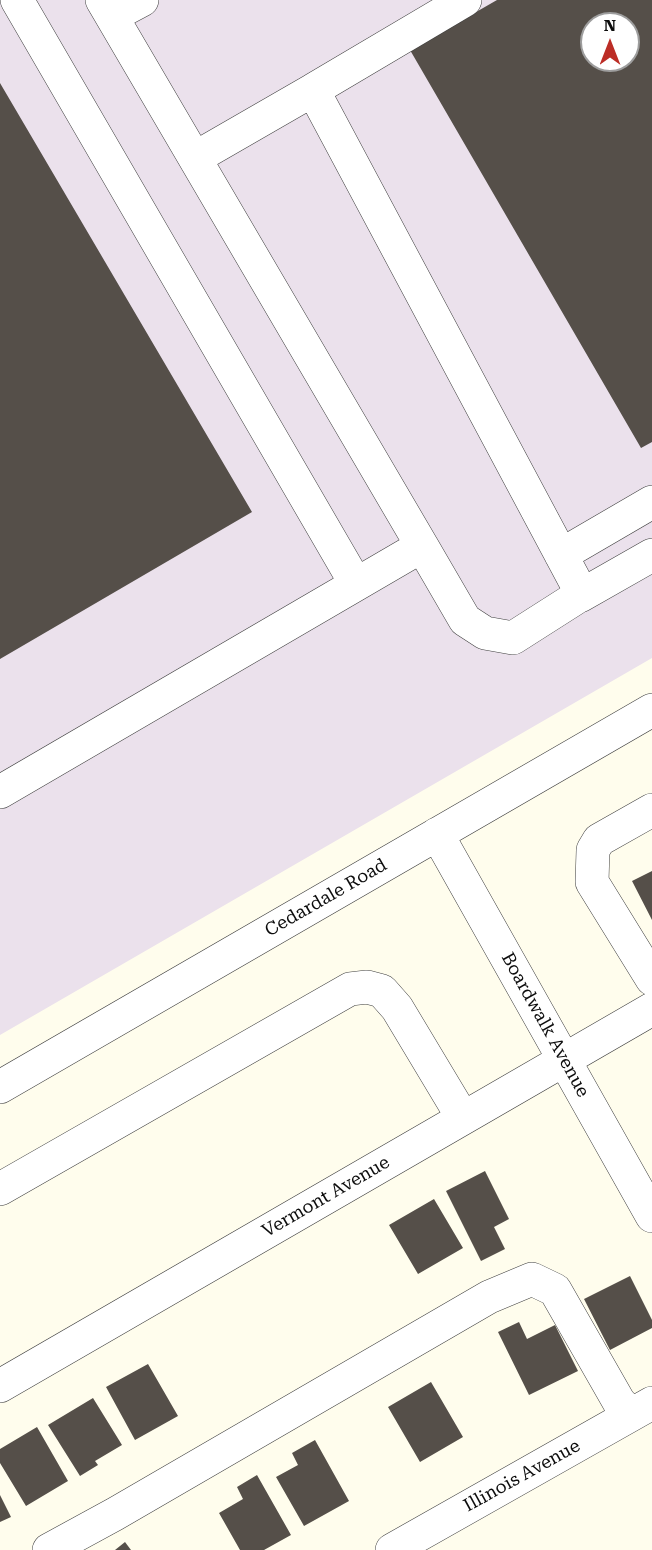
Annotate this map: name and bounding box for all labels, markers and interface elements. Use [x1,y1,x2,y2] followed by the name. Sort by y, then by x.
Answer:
[580,12,640,72] north arrow
[604,16,616,35] text: N
[261,854,391,942] street label: Cedardale Road
[496,949,594,1101] street label: Boardwalk Avenue
[258,1152,394,1242] street label: Vermont Avenue
[460,1435,584,1517] street label: Illinois Avenue

